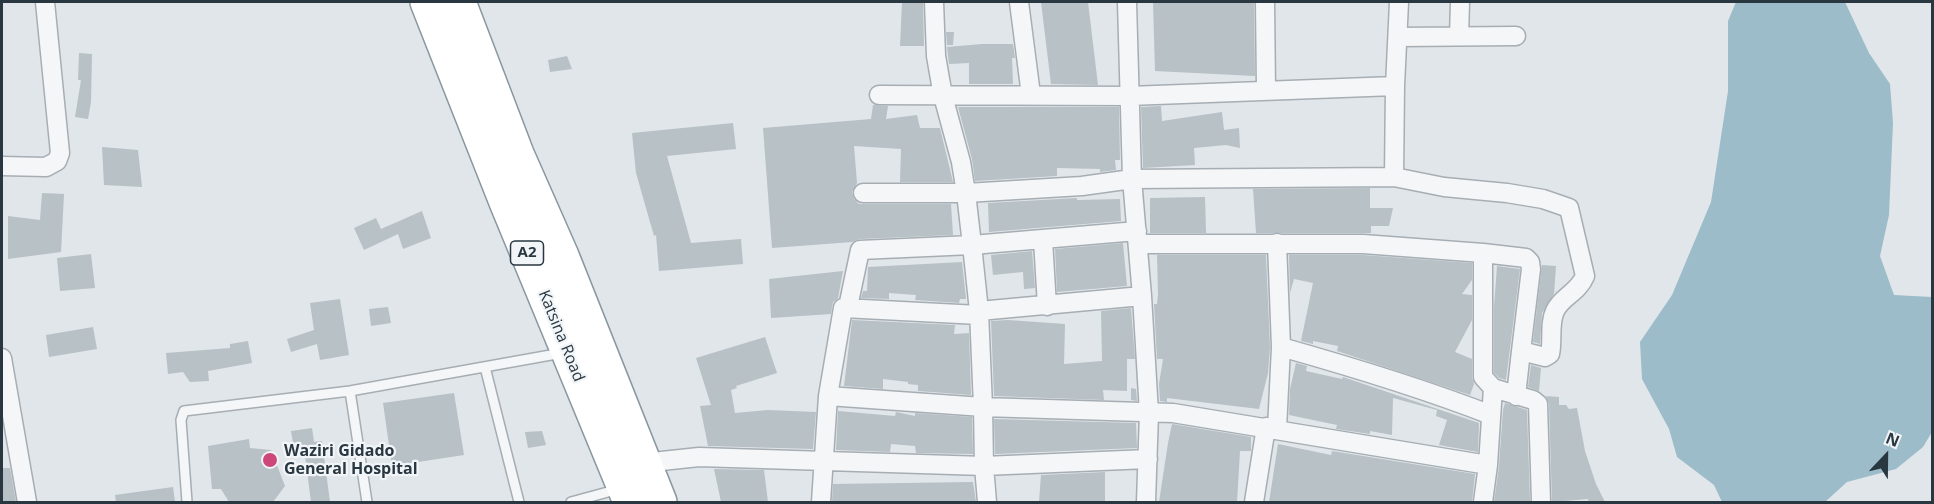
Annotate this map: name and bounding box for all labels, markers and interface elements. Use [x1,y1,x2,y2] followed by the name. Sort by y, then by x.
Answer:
[510,241,544,265] road number: A2
[534,287,588,385] street label: Katsina Road
[1856,426,1916,486] north arrow
[1883,427,1903,452] text: N
[284,441,418,479] place label: Waziri Gidado General Hospital
[261,451,279,469] marker: Waziri Gidado General Hospital

